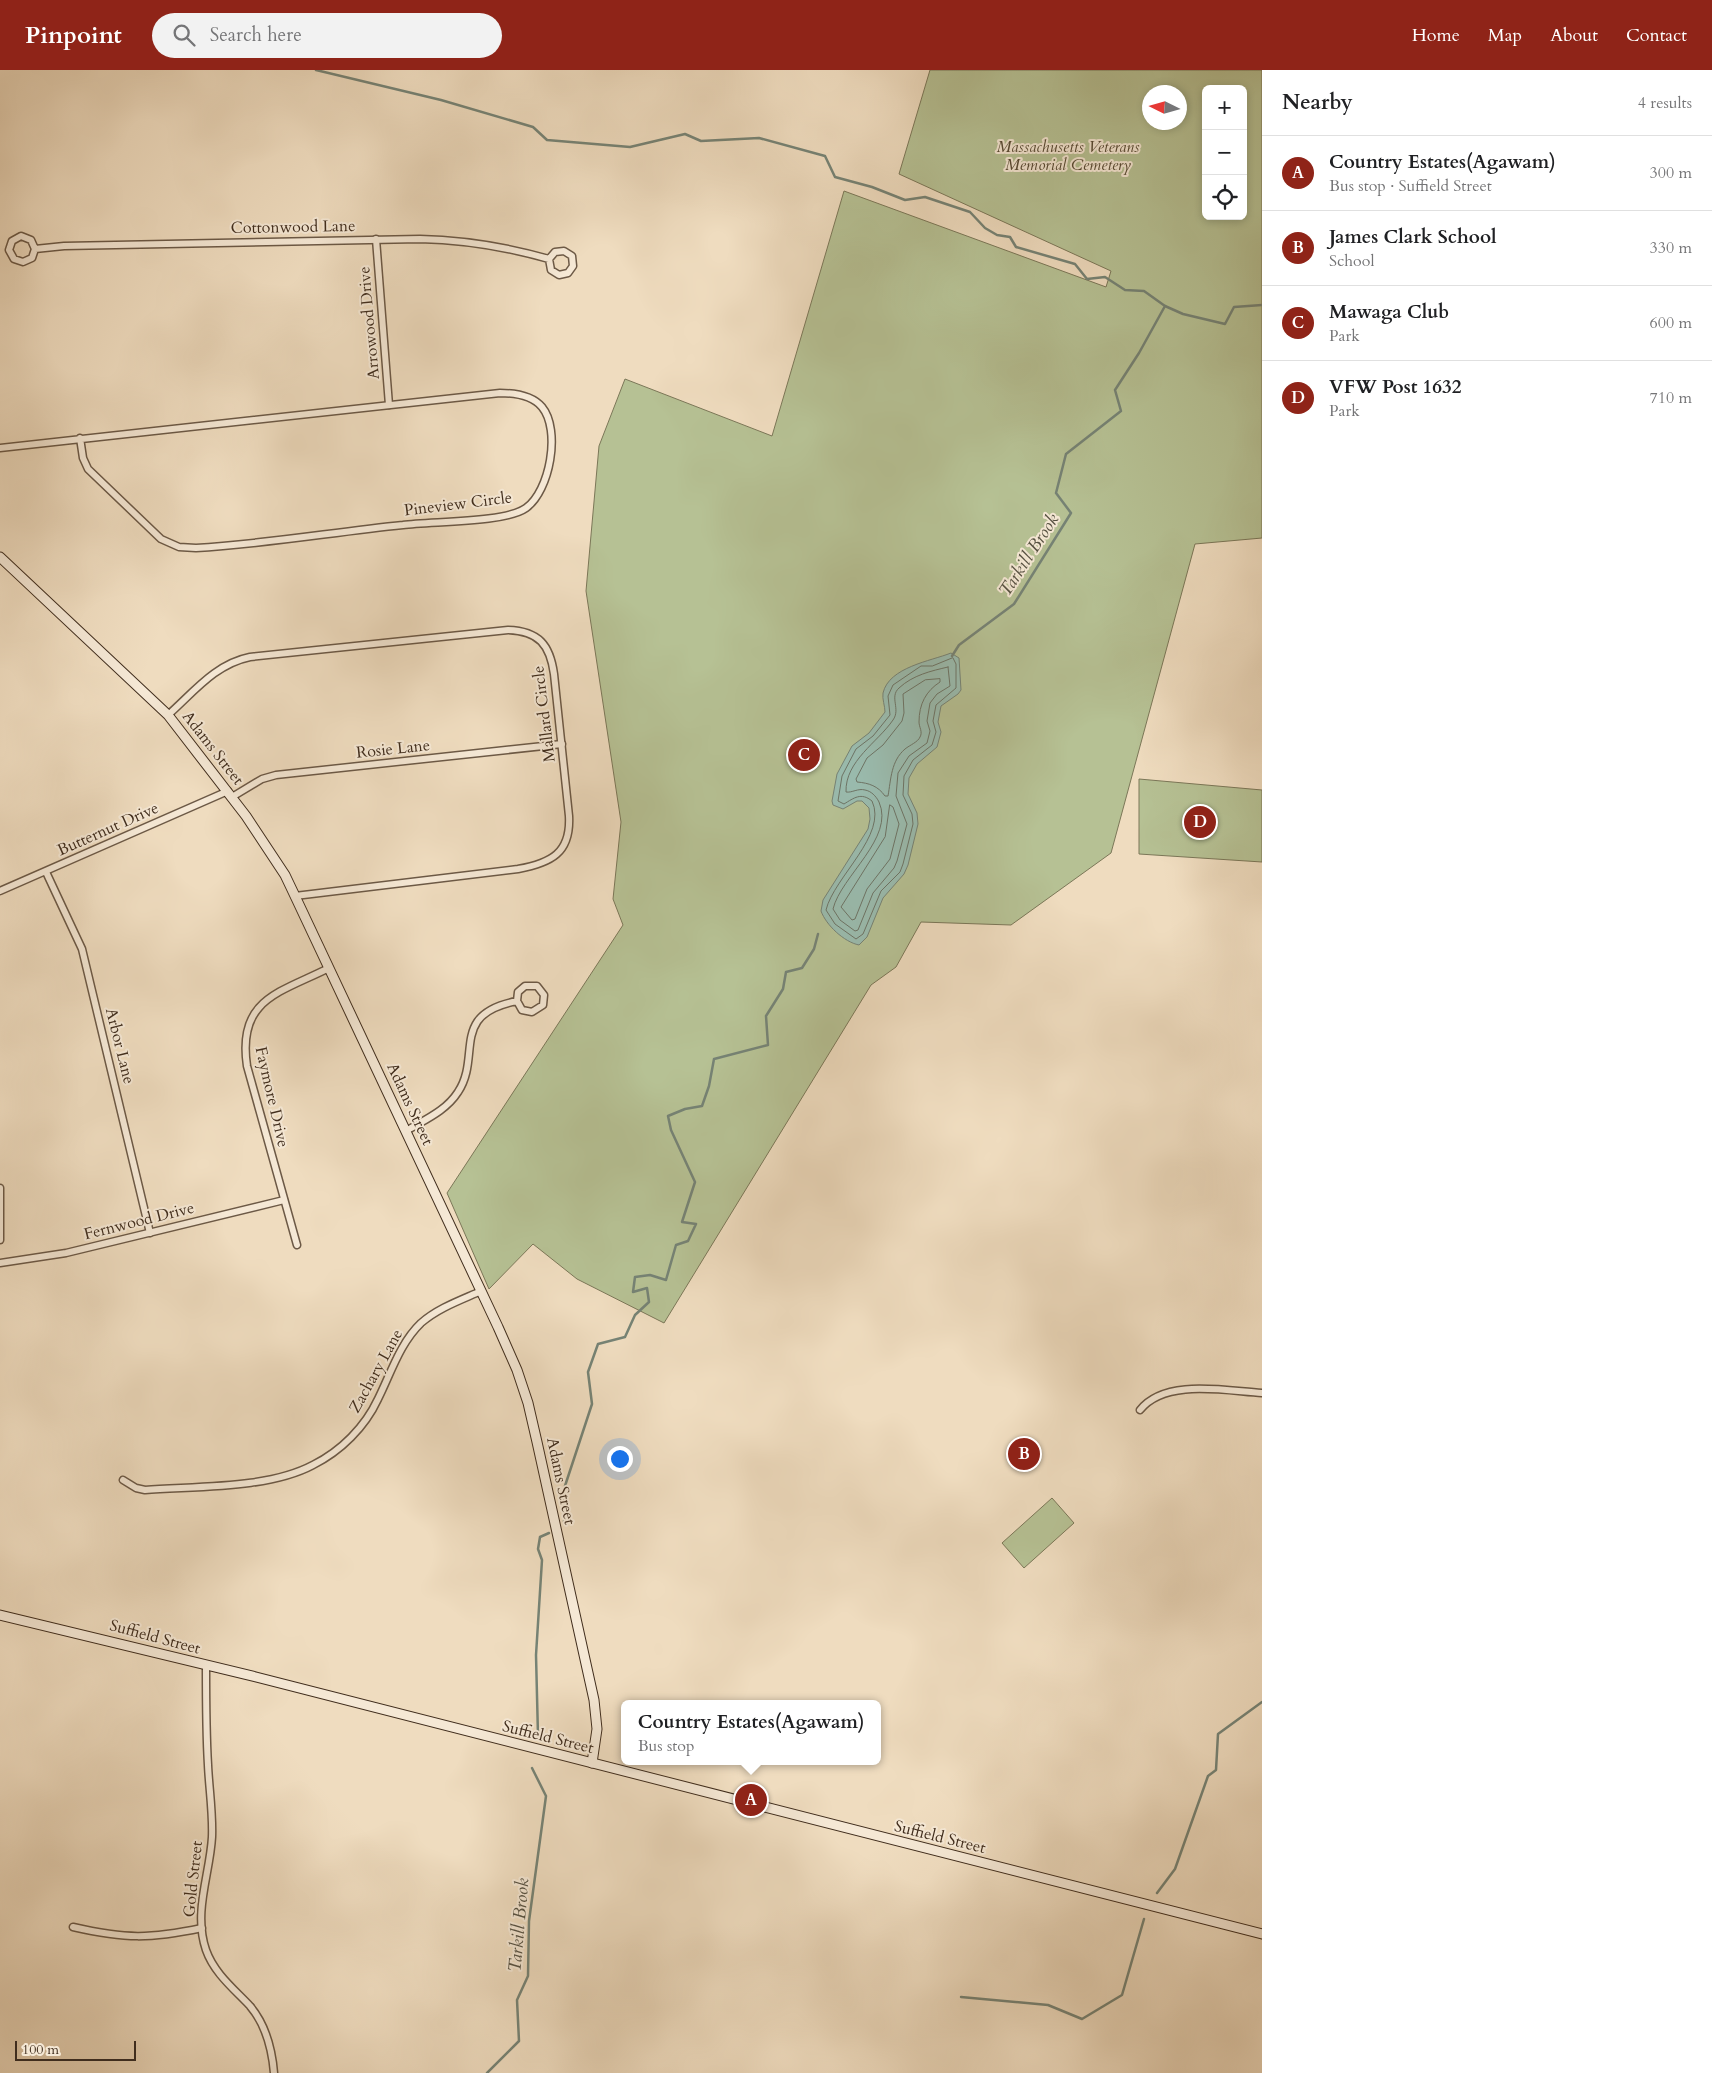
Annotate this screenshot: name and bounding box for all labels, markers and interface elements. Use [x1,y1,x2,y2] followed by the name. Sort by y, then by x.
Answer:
[152,13,502,58] search box
[25,19,122,52] text: Pinpoint
[170,21,198,49] icon: search
[210,22,302,48] text: Search here
[1412,23,1460,48] text: Home
[1488,23,1522,48] text: Map
[1550,23,1598,48] text: About
[1626,23,1687,48] text: Contact
[1142,85,1187,130] north arrow
[1202,85,1247,220] map controls
[1202,85,1247,130] button: +
[1282,88,1353,117] text: Nearby
[1638,92,1692,114] text: 4 results
[1202,130,1247,175] button: −
[996,136,1140,176] park label: Massachusetts Veterans Memorial Cemetery
[1329,149,1556,175] text: Country Estates(Agawam)
[1292,162,1304,184] text: A
[1650,162,1692,184] text: 300 m
[1202,175,1247,220] button: locate
[1329,175,1492,197] text: Bus stop · Suffield Street
[231,215,355,239] street label: Cottonwood Lane
[1329,224,1497,250] text: James Clark School
[1292,237,1304,259] text: B
[1650,237,1692,259] text: 330 m
[1329,250,1374,272] text: School
[353,266,385,380] street label: Arrowood Drive
[1329,299,1449,325] text: Mawaga Club
[1292,312,1304,334] text: C
[1650,312,1692,334] text: 600 m
[1329,325,1360,347] text: Park
[1329,374,1461,400] text: VFW Post 1632
[1291,387,1305,409] text: D
[1650,387,1692,409] text: 710 m
[1329,400,1360,422] text: Park
[403,486,513,522] street label: Pineview Circle
[993,509,1065,601] water label: Tarkill Brook
[527,665,561,763] street label: Mallard Circle
[177,706,249,790] street label: Adams Street
[355,734,431,764] street label: Rosie Lane
[788,736,820,774] pin: C
[54,797,162,861] street label: Butternut Drive
[1184,803,1216,841] pin: D
[100,1006,140,1086] street label: Arbor Lane
[250,1044,294,1150] street label: Faymore Drive
[381,1059,439,1149] street label: Adams Street
[82,1197,196,1245] street label: Fernwood Drive
[344,1325,408,1417] street label: Zachary Lane
[541,1435,581,1527] street label: Adams Street
[1008,1435,1040,1473] pin: B
[607,1446,633,1472] your location
[107,1614,203,1660] street label: Suffield Street
[621,1700,881,1765] popup
[638,1709,864,1735] text: Country Estates(Agawam)
[500,1715,596,1759] street label: Suffield Street
[638,1735,695,1757] text: Bus stop
[735,1781,767,1819] pin: A
[892,1815,988,1859] street label: Suffield Street
[178,1840,208,1918] street label: Gold Street
[502,1877,536,1973] water label: Tarkill Brook
[15,2038,136,2061] scale bar
[22,2040,59,2059] text: 100 m

